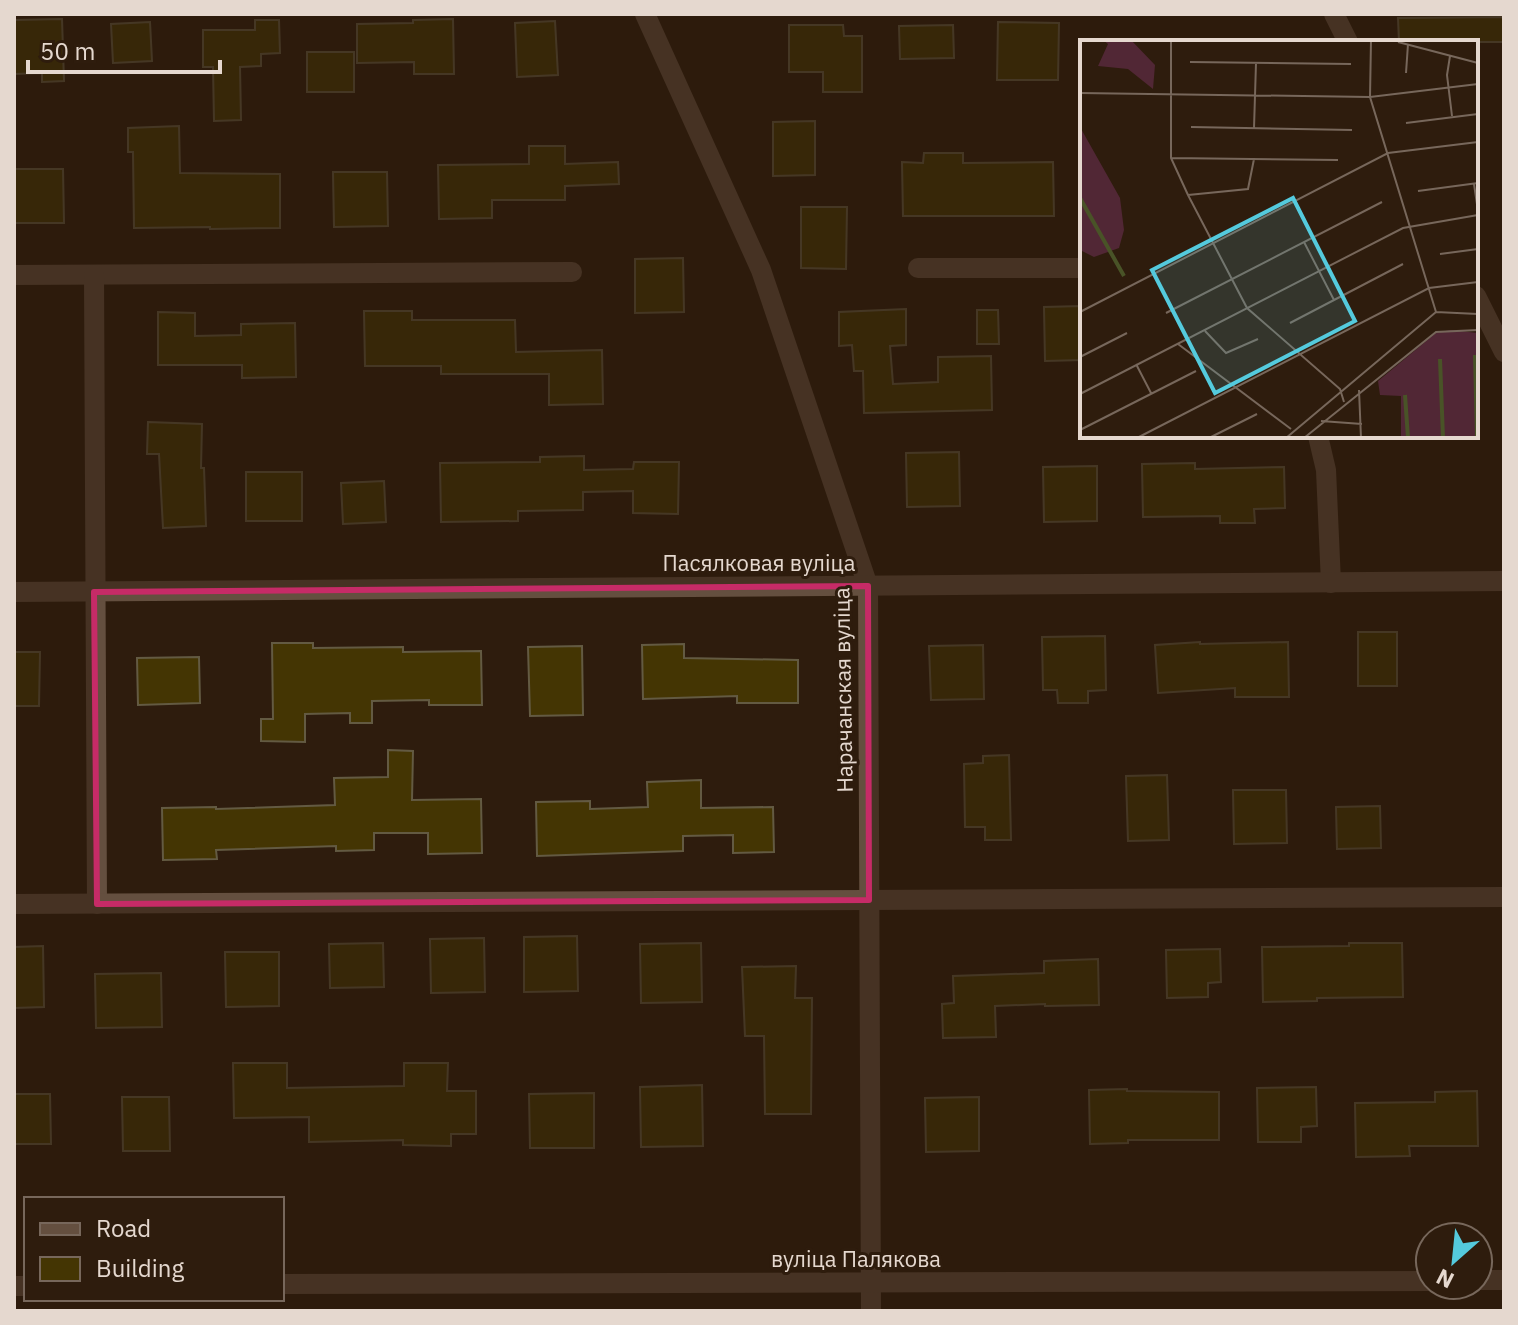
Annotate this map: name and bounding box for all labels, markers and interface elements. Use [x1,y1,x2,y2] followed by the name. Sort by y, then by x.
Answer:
[28,24,220,74] scale bar
[40,35,95,67] text: 50 m
[1080,40,1478,438] inset map
[663,548,856,577] street label: Пасялковая вуліца
[826,587,859,793] street label: Нарачанская вуліца
[24,1197,284,1301] legend
[96,1212,151,1244] text: Road
[1414,1221,1494,1301] north arrow
[771,1244,941,1273] street label: вуліца Палякова
[96,1252,184,1284] text: Building
[1431,1263,1458,1296] text: N

